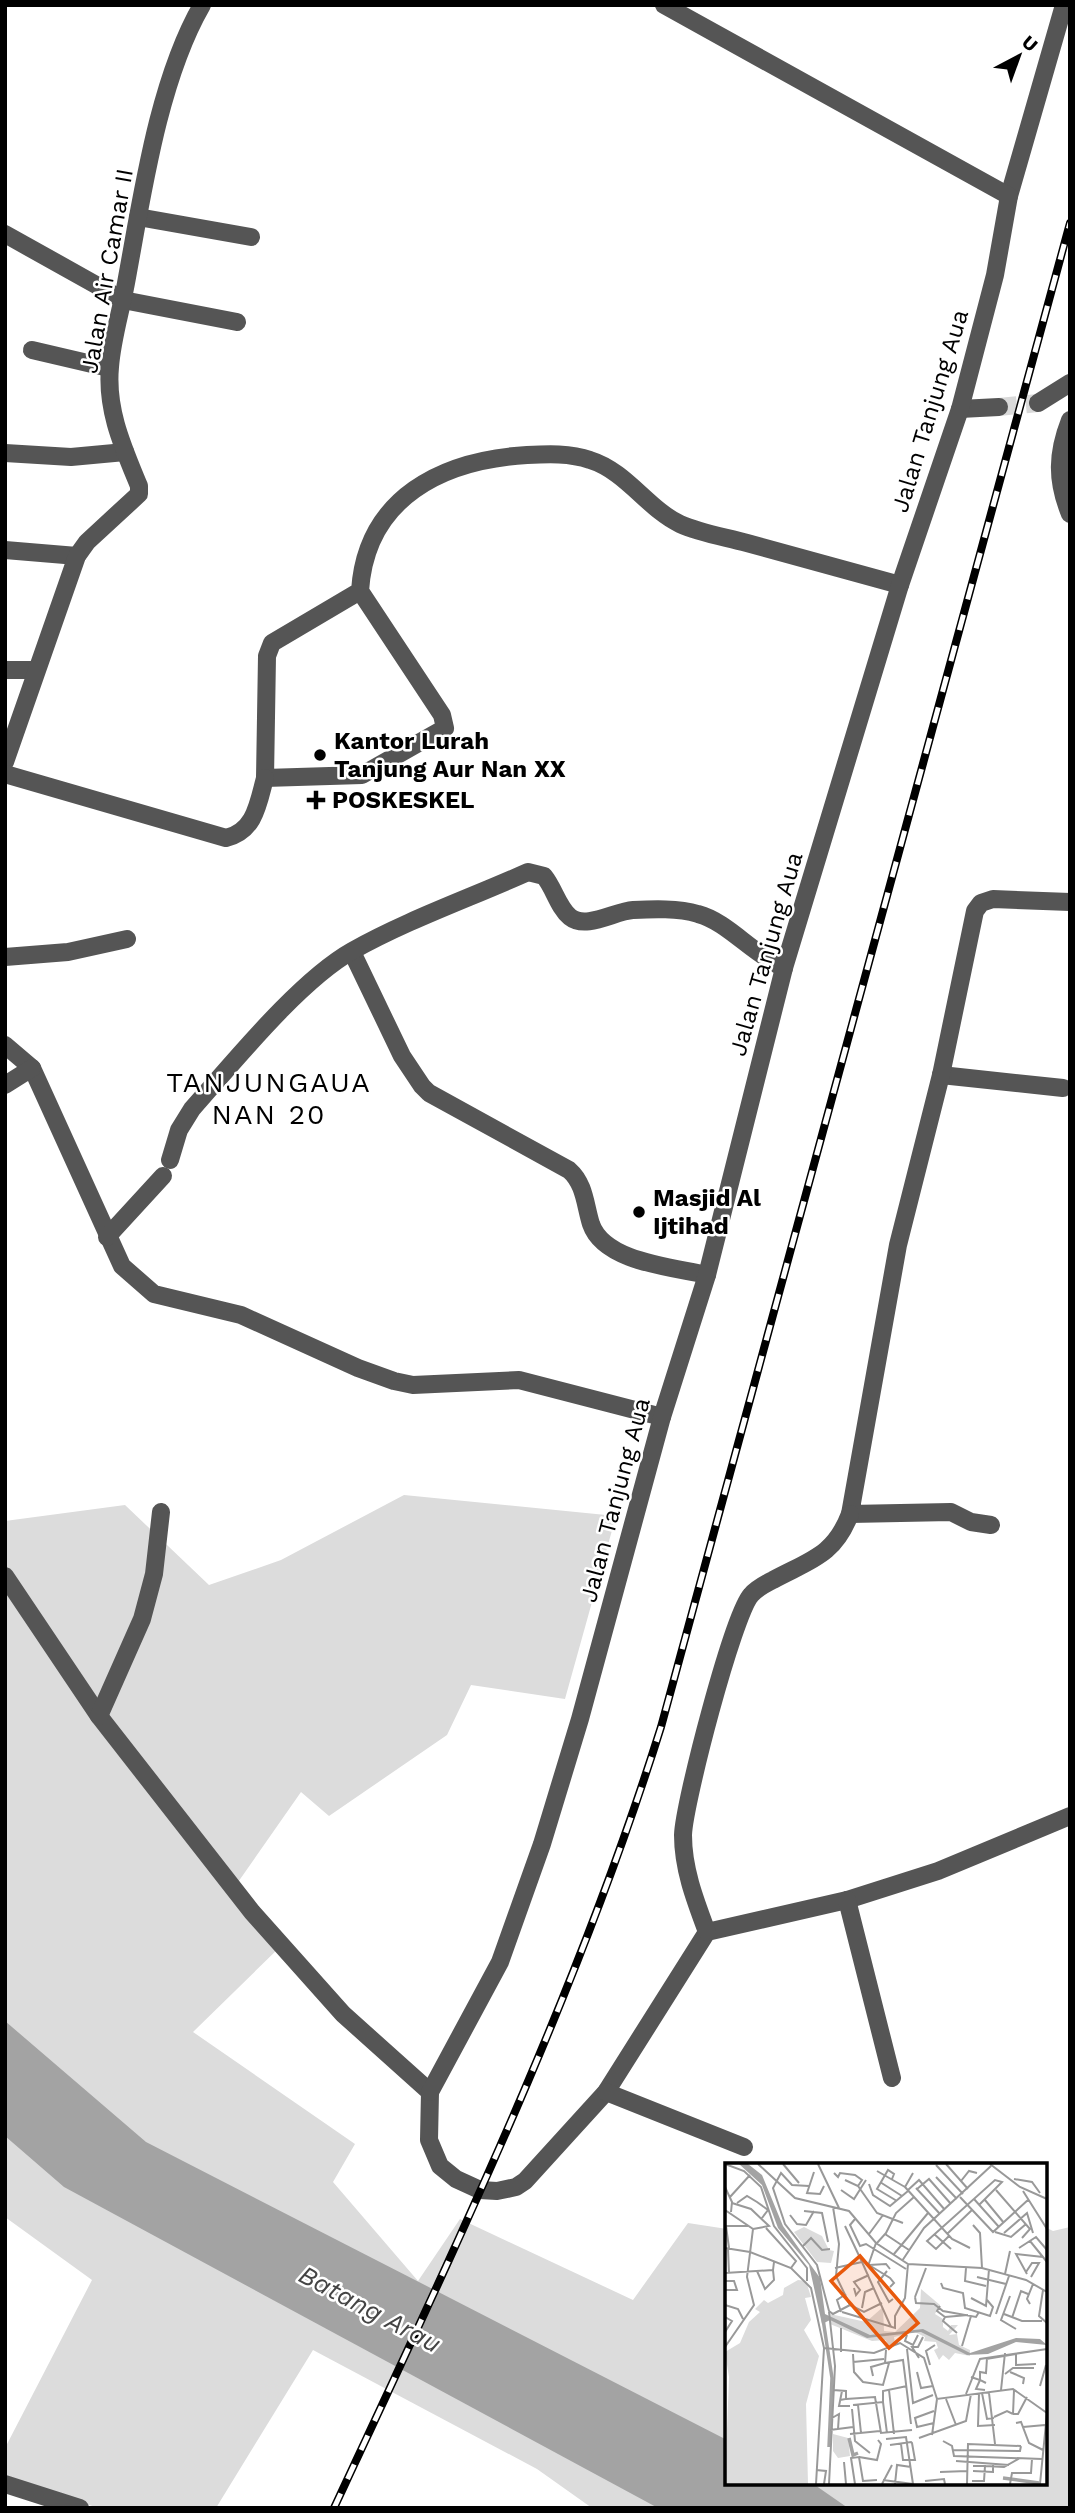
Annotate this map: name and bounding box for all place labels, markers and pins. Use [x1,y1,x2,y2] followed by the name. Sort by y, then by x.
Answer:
[334,727,566,783] place label: Kantor Lurah Tanjung Aur Nan XX
[312,747,328,763] marker: Kantor Lurah Tanjung Aur Nan XX
[332,786,475,814] place label: POSKESKEL
[306,790,326,810] marker: POSKESKEL
[653,1184,761,1240] place label: Masjid Al Ijtihad
[631,1204,647,1220] marker: Masjid Al Ijtihad

